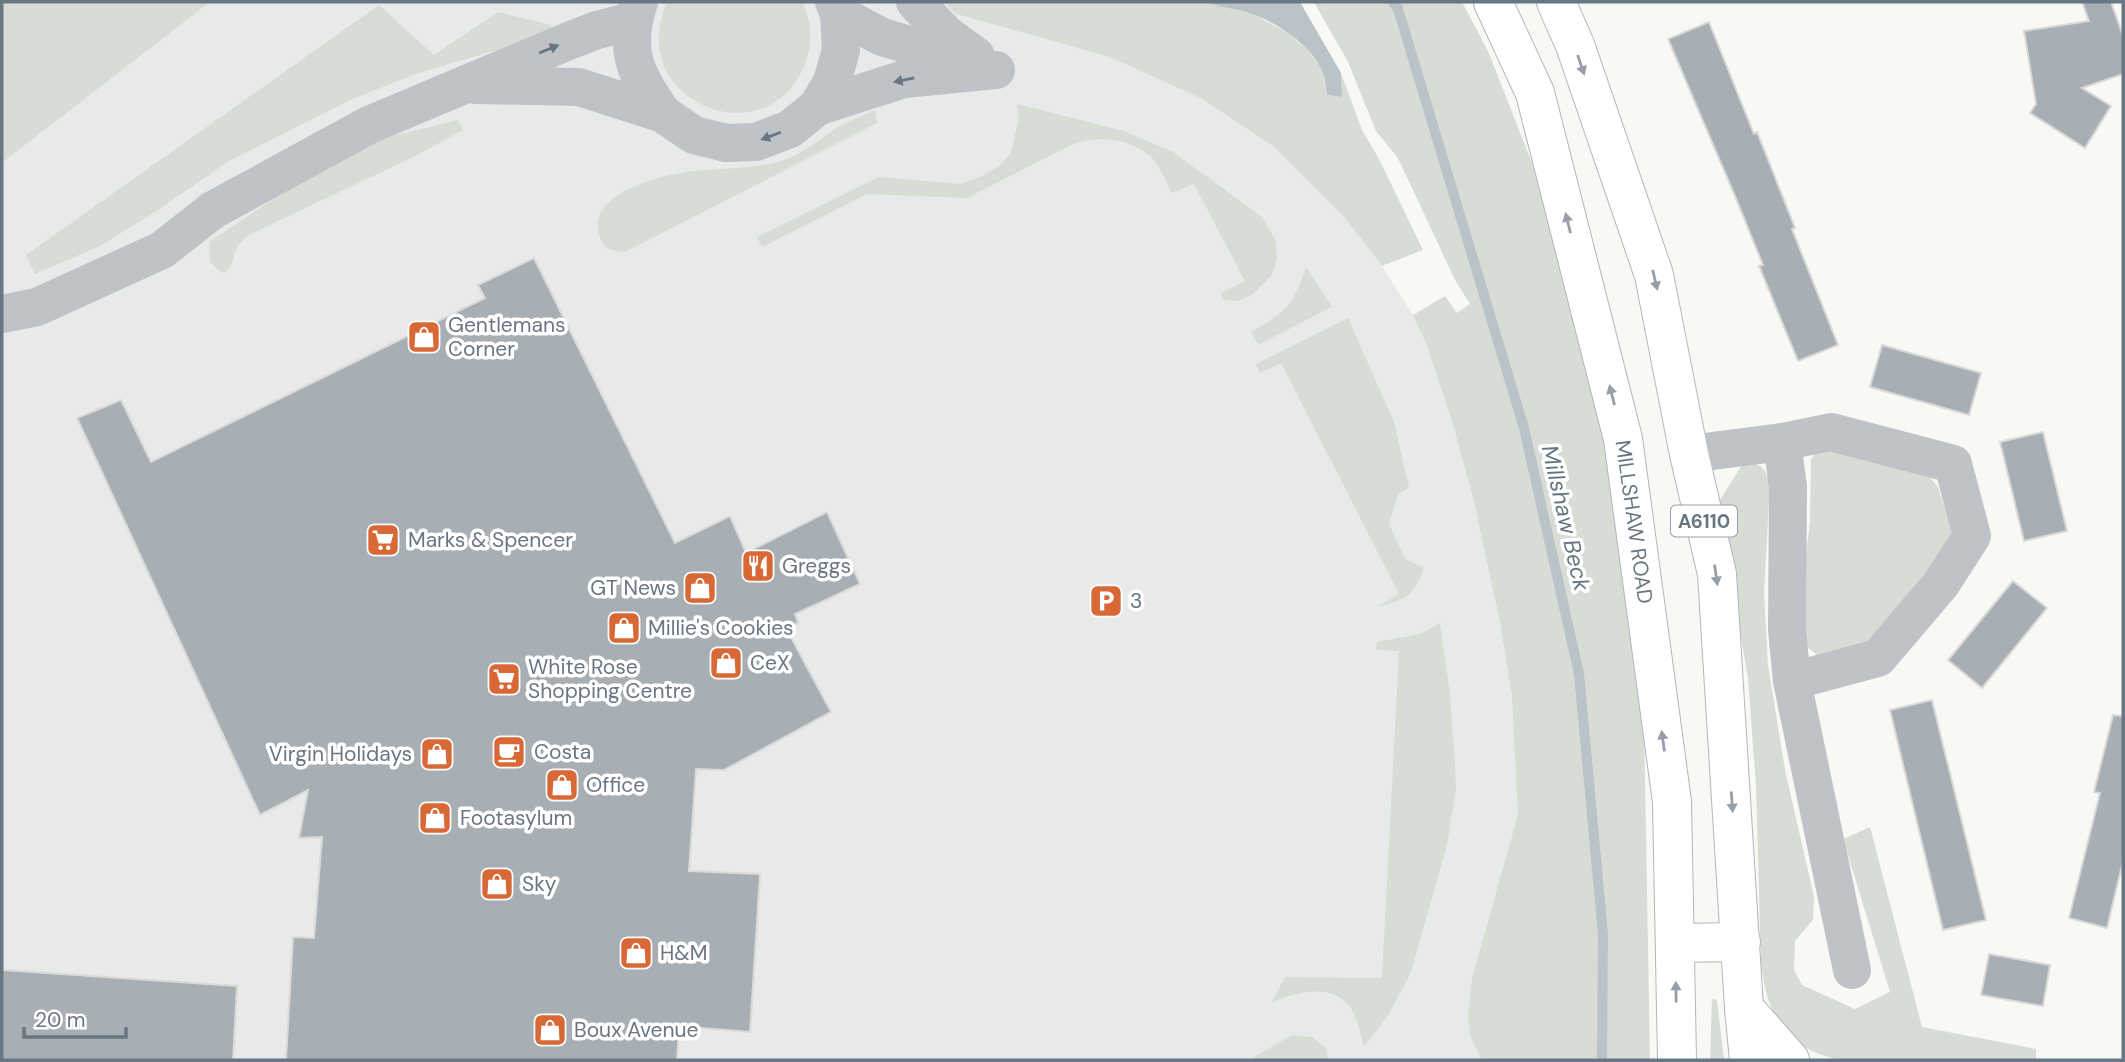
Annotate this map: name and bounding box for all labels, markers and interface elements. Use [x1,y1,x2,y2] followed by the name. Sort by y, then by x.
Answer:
[538,43,559,54] one-way arrow
[1576,55,1587,76] one-way arrow
[892,75,914,86] one-way arrow
[761,131,782,142] one-way arrow
[1562,212,1573,234] one-way arrow
[1650,269,1661,291] one-way arrow
[448,311,565,363] place label: Gentlemans Corner
[405,318,443,356] shop icon: Gentlemans Corner
[1606,384,1617,406] one-way arrow
[1609,438,1659,606] street label: MILLSHAW ROAD
[1535,442,1597,594] water label: Millshaw Beck
[1671,506,1737,536] road number: A6110
[364,521,402,559] supermarket icon: Marks & Spencer
[408,526,573,554] place label: Marks & Spencer
[739,547,777,585] restaurant icon: Greggs
[782,552,851,580] place label: Greggs
[1711,564,1722,586] one-way arrow
[681,569,719,607] shop icon: GT News
[590,574,676,602] place label: GT News
[1087,582,1125,620] parking icon: 3
[1130,587,1142,615] place label: 3
[605,609,643,647] shop icon: Millie's Cookies
[648,614,794,642] place label: Millie's Cookies
[707,644,745,682] shop icon: CeX
[750,649,790,677] place label: CeX
[528,653,692,705] place label: White Rose Shopping Centre
[485,660,523,698] supermarket icon: White Rose Shopping Centre
[1658,729,1669,751] one-way arrow
[490,733,528,771] cafe icon: Costa
[418,735,456,773] shop icon: Virgin Holidays
[534,738,591,766] place label: Costa
[269,740,412,768] place label: Virgin Holidays
[543,766,581,804] shop icon: Office
[586,771,645,799] place label: Office
[1727,791,1738,813] one-way arrow
[416,799,454,837] shop icon: Footasylum
[460,804,572,832] place label: Footasylum
[478,865,516,903] shop icon: Sky
[522,870,557,898] place label: Sky
[617,934,655,972] shop icon: H&M
[660,939,707,967] place label: H&M
[1670,981,1682,1003] one-way arrow
[24,996,126,1040] scale bar
[35,1006,86,1034] text: 20 m
[531,1011,569,1049] shop icon: Boux Avenue
[574,1016,699,1044] place label: Boux Avenue

